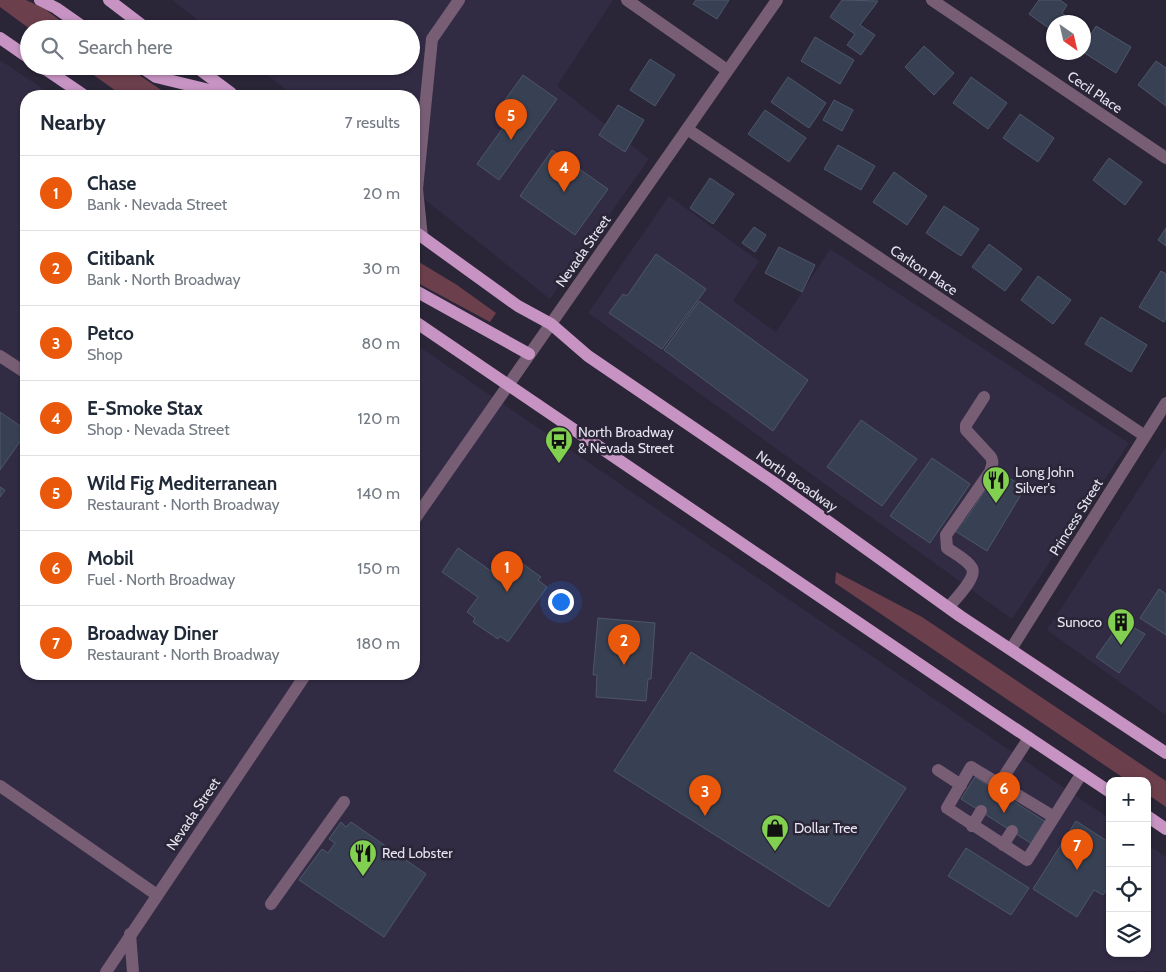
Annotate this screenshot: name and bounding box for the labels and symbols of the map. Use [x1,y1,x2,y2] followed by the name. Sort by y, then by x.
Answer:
[1046,15,1091,60] north arrow
[1064,67,1126,117] street label: Cecil Place
[495,99,527,140] pin: 5
[548,151,580,192] pin: 4
[552,211,615,291] street label: Nevada Street
[887,241,961,299] street label: Carlton Place
[578,423,674,457] place label: North Broadway & Nevada Street
[544,425,574,464] bus stop icon: North Broadway & Nevada Street
[753,446,841,516] street label: North Broadway
[1015,463,1074,497] place label: Long John Silver's
[981,465,1011,504] restaurant icon: Long John Silver's
[1045,475,1107,559] street label: Princess Street
[491,551,523,592] pin: 1
[548,589,574,615] your location
[1106,607,1136,646] building icon: Sunoco
[1057,613,1102,631] place label: Sunoco
[608,624,640,665] pin: 2
[988,772,1020,813] pin: 6
[162,774,224,854] street label: Nevada Street
[689,775,721,816] pin: 3
[760,813,790,852] shop icon: Dollar Tree
[794,819,858,837] place label: Dollar Tree
[1061,829,1093,870] pin: 7
[348,838,378,877] restaurant icon: Red Lobster
[382,844,453,862] place label: Red Lobster

